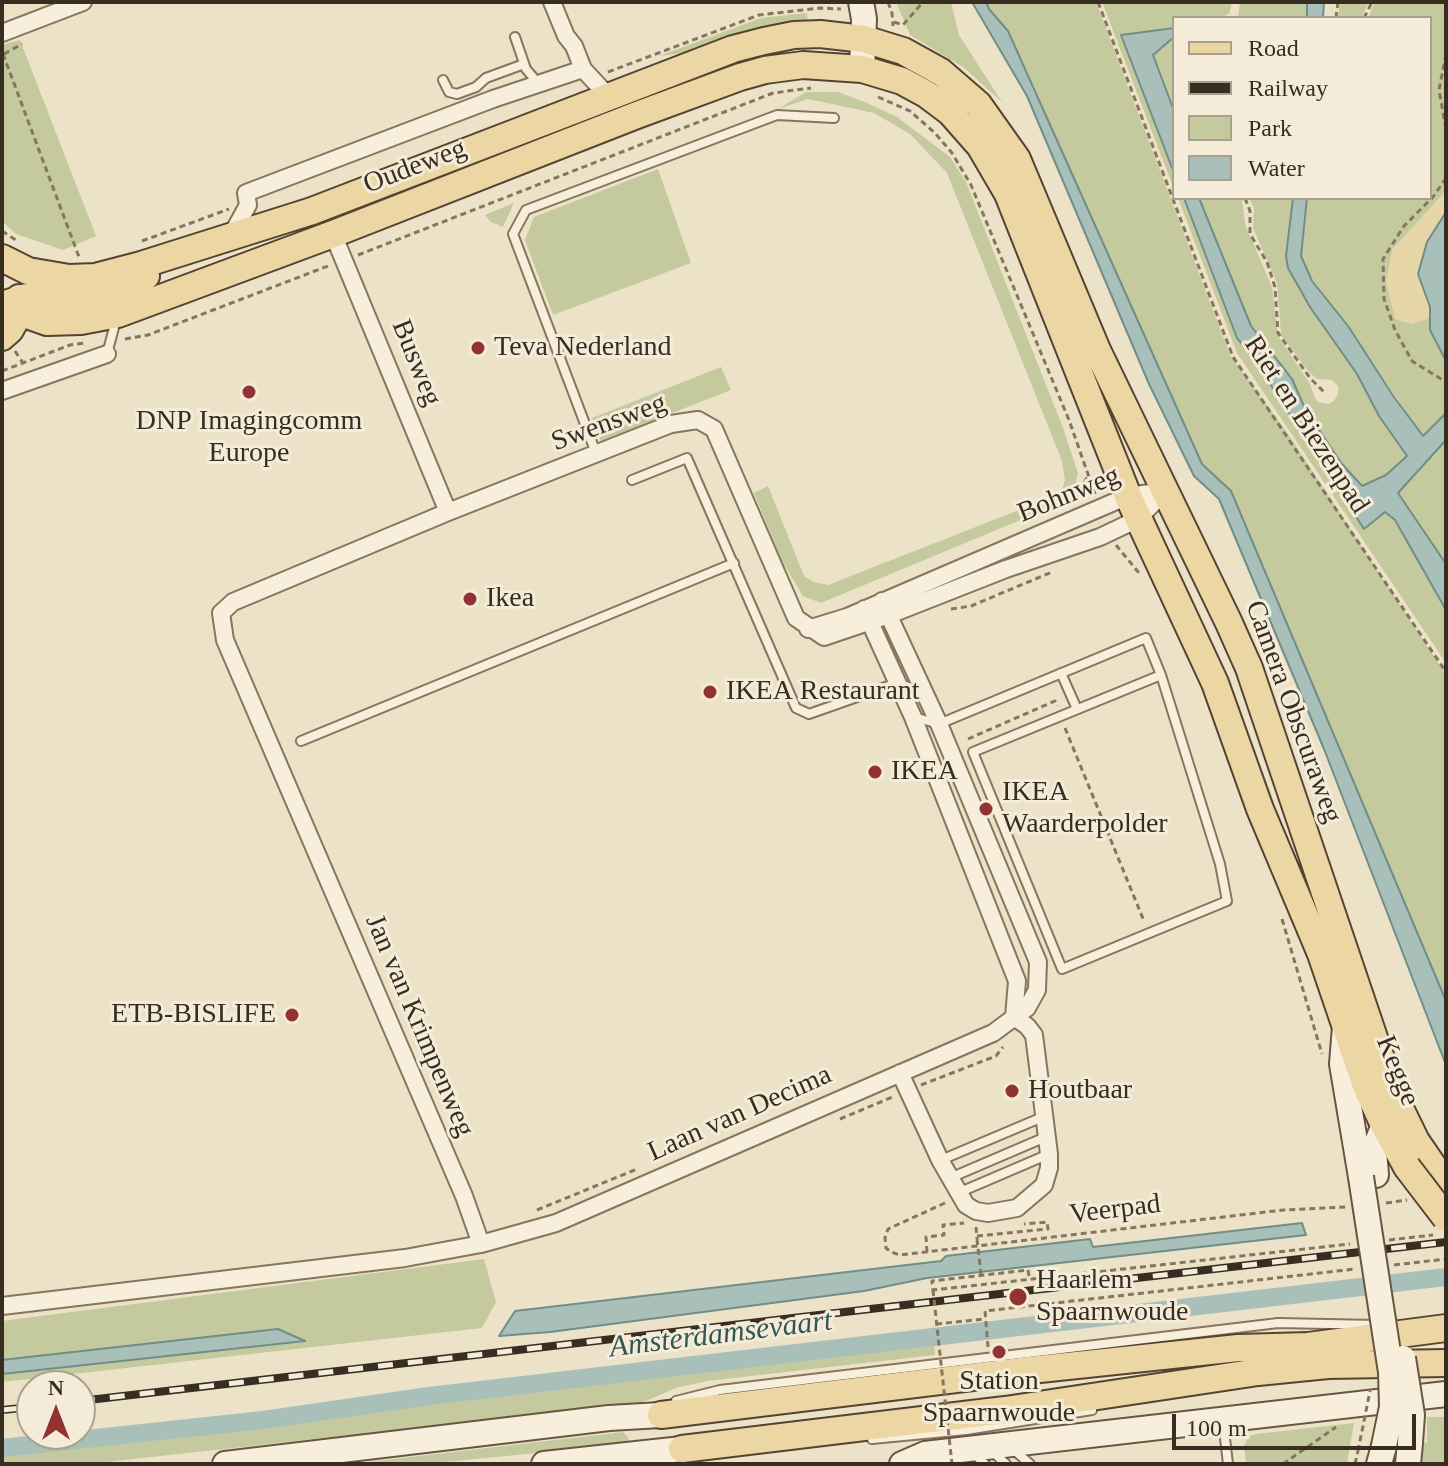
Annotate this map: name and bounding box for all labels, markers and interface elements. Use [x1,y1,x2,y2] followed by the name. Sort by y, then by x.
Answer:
[1172,16,1432,200] legend
[1248,35,1299,61] text: Road
[1248,75,1328,101] text: Railway
[1248,115,1292,141] text: Park
[359,132,471,202] street label: Oudeweg
[1248,155,1305,181] text: Water
[384,315,448,411] street label: Busweg
[1236,330,1376,520] street label: Riet en Biezenpad
[494,331,672,365] place label: Teva Nederland
[469,339,487,357] marker: Teva Nederland
[240,383,258,401] marker: DNP Imagingcomm Europe
[547,387,671,459] street label: Swensweg
[136,405,362,471] place label: DNP Imagingcomm Europe
[1013,459,1125,531] street label: Bohnweg
[486,582,534,616] place label: Ikea
[461,590,479,608] marker: Ikea
[1237,596,1349,828] street label: Camera Obscuraweg
[726,675,920,709] place label: IKEA Restaurant
[701,683,719,701] marker: IKEA Restaurant
[891,755,958,789] place label: IKEA
[866,763,884,781] marker: IKEA
[1002,776,1168,842] place label: IKEA Waarderpolder
[977,800,995,818] marker: IKEA Waarderpolder
[357,910,481,1142] street label: Jan van Krimpenweg
[111,998,276,1032] place label: ETB-BISLIFE
[283,1006,301,1024] marker: ETB-BISLIFE
[1368,1031,1426,1111] street label: Kegge
[643,1058,837,1170] street label: Laan van Decima
[1028,1074,1132,1108] place label: Houtbaar
[1003,1082,1021,1100] marker: Houtbaar
[1067,1188,1163,1232] street label: Veerpad
[1036,1264,1188,1330] place label: Haarlem Spaarnwoude
[1007,1286,1029,1308] marker: Haarlem Spaarnwoude
[608,1303,834,1367] water label: Amsterdamsevaart
[990,1343,1008,1361] marker: Station Spaarnwoude
[923,1365,1075,1431] place label: Station Spaarnwoude
[16,1370,96,1450] north arrow
[48,1375,64,1400] text: N
[1176,1398,1420,1448] scale bar
[1186,1415,1247,1441] text: 100 m

